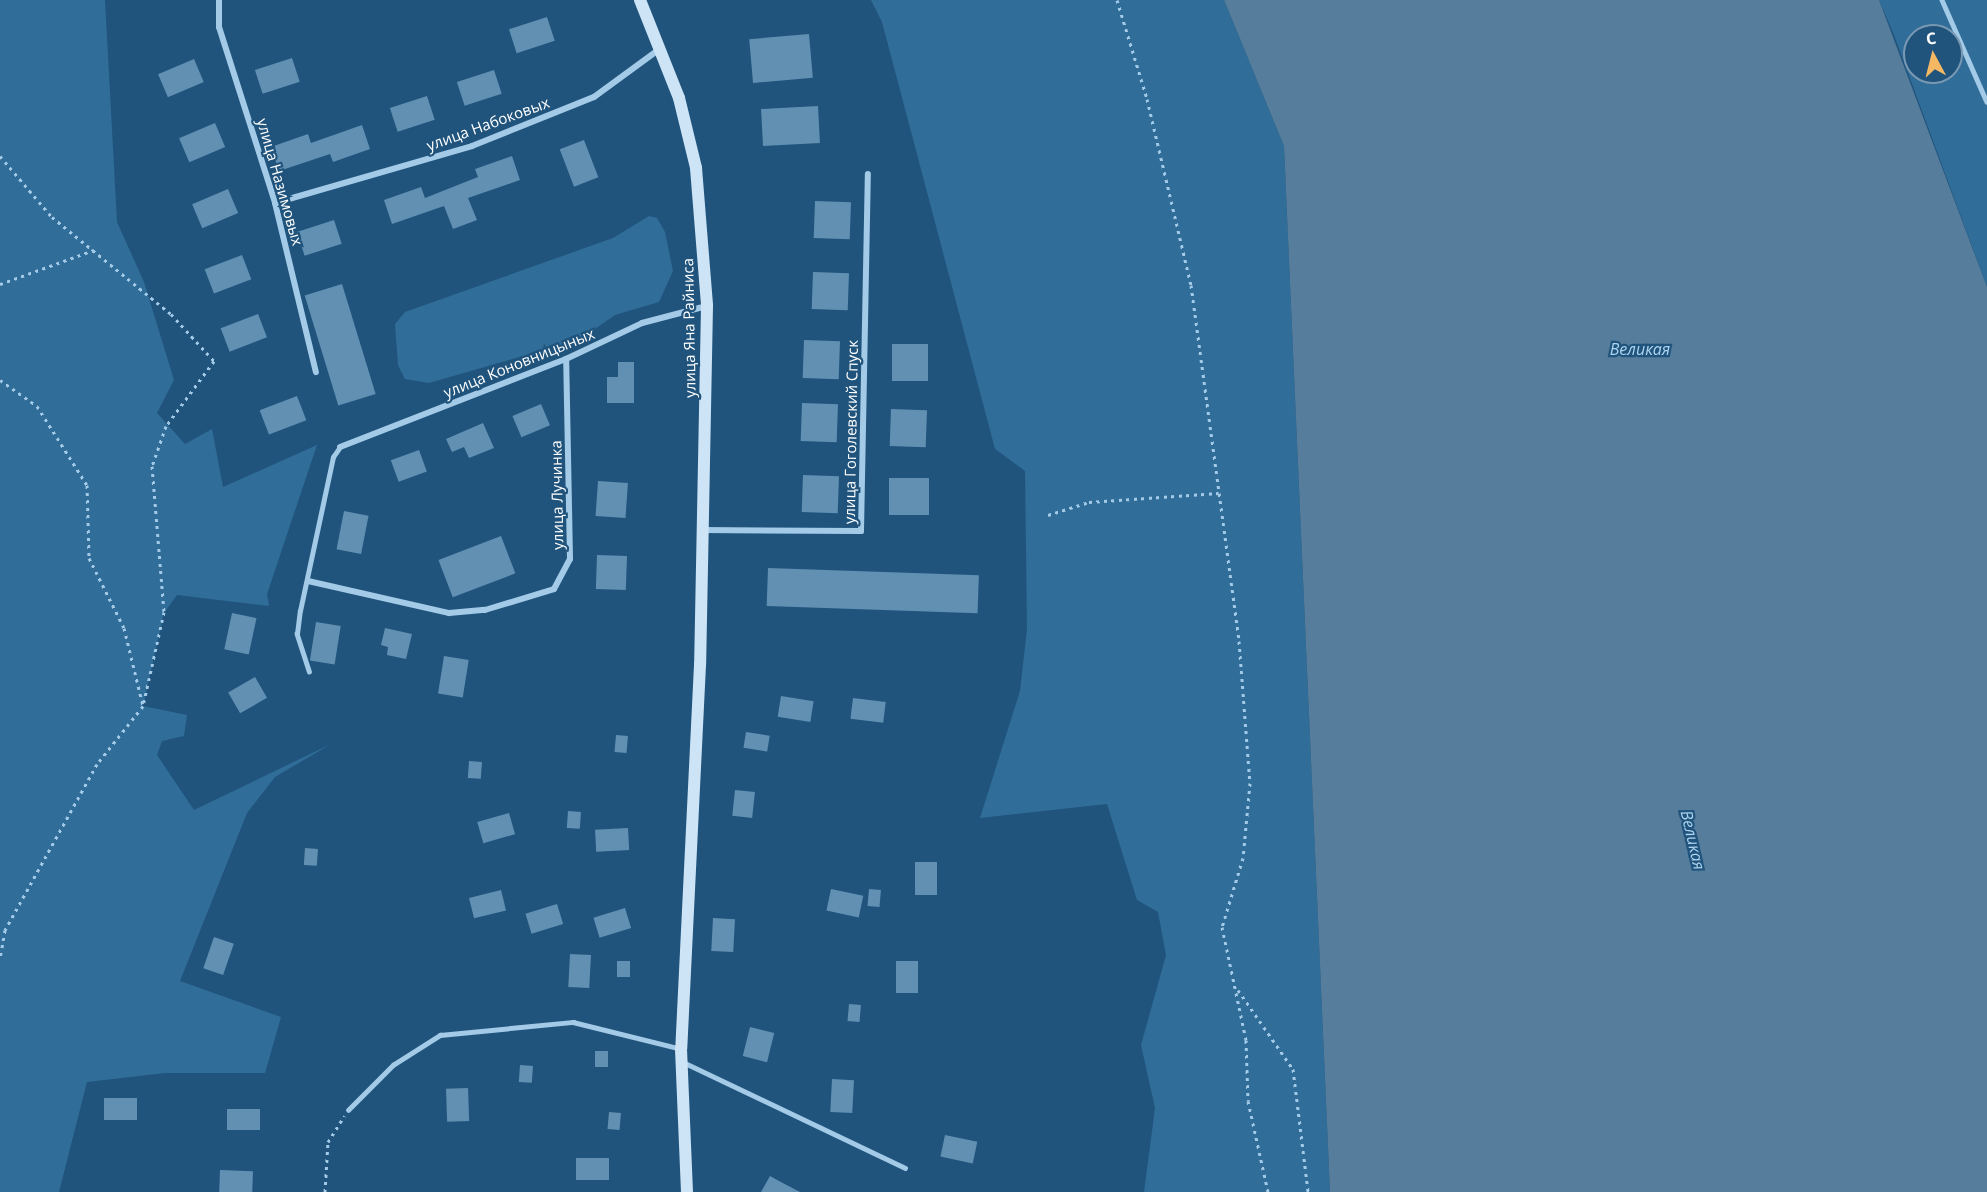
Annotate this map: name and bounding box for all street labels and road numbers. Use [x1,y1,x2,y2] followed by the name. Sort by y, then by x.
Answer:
[424,93,552,155] street label: улица Набоковых
[253,116,307,248] street label: улица Назимовых
[679,258,699,398] street label: улица Яна Райниса
[441,324,597,402] street label: улица Коновницыных
[840,340,862,524] street label: улица Гоголевский Спуск
[547,440,567,550] street label: улица Лучинка

